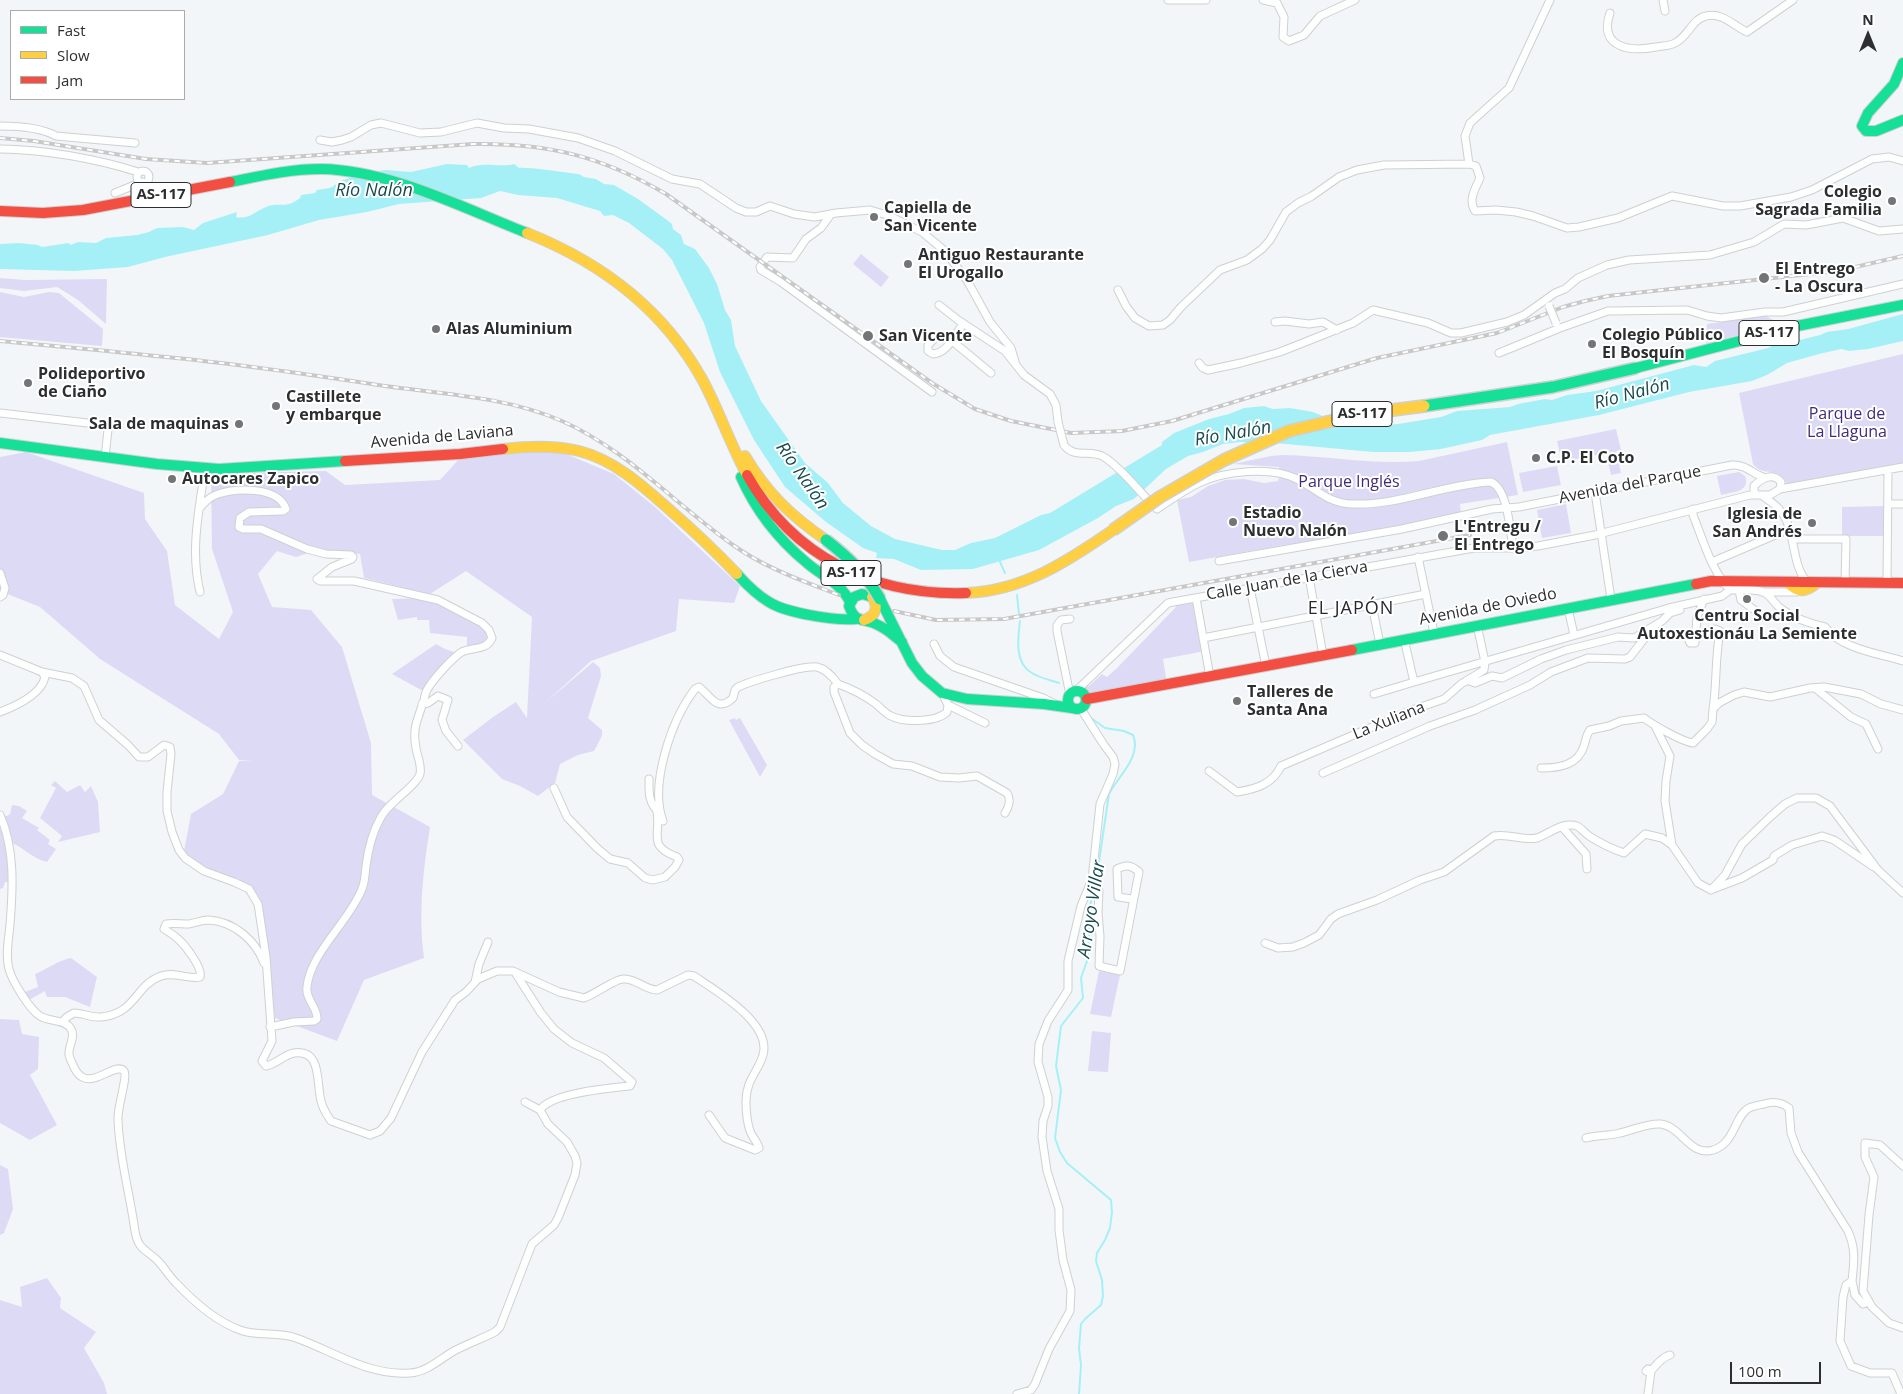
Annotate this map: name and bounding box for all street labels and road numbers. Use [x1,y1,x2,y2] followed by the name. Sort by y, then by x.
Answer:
[131,182,191,208] road number: AS-117
[1739,320,1799,346] road number: AS-117
[1332,402,1392,426] road number: AS-117
[370,421,514,453] street label: Avenida de Laviana
[1557,462,1703,508] street label: Avenida del Parque
[1205,557,1369,605] street label: Calle Juan de la Cierva
[821,560,881,586] road number: AS-117
[1418,584,1558,630] street label: Avenida de Oviedo
[1350,698,1428,744] street label: La Xuliana

